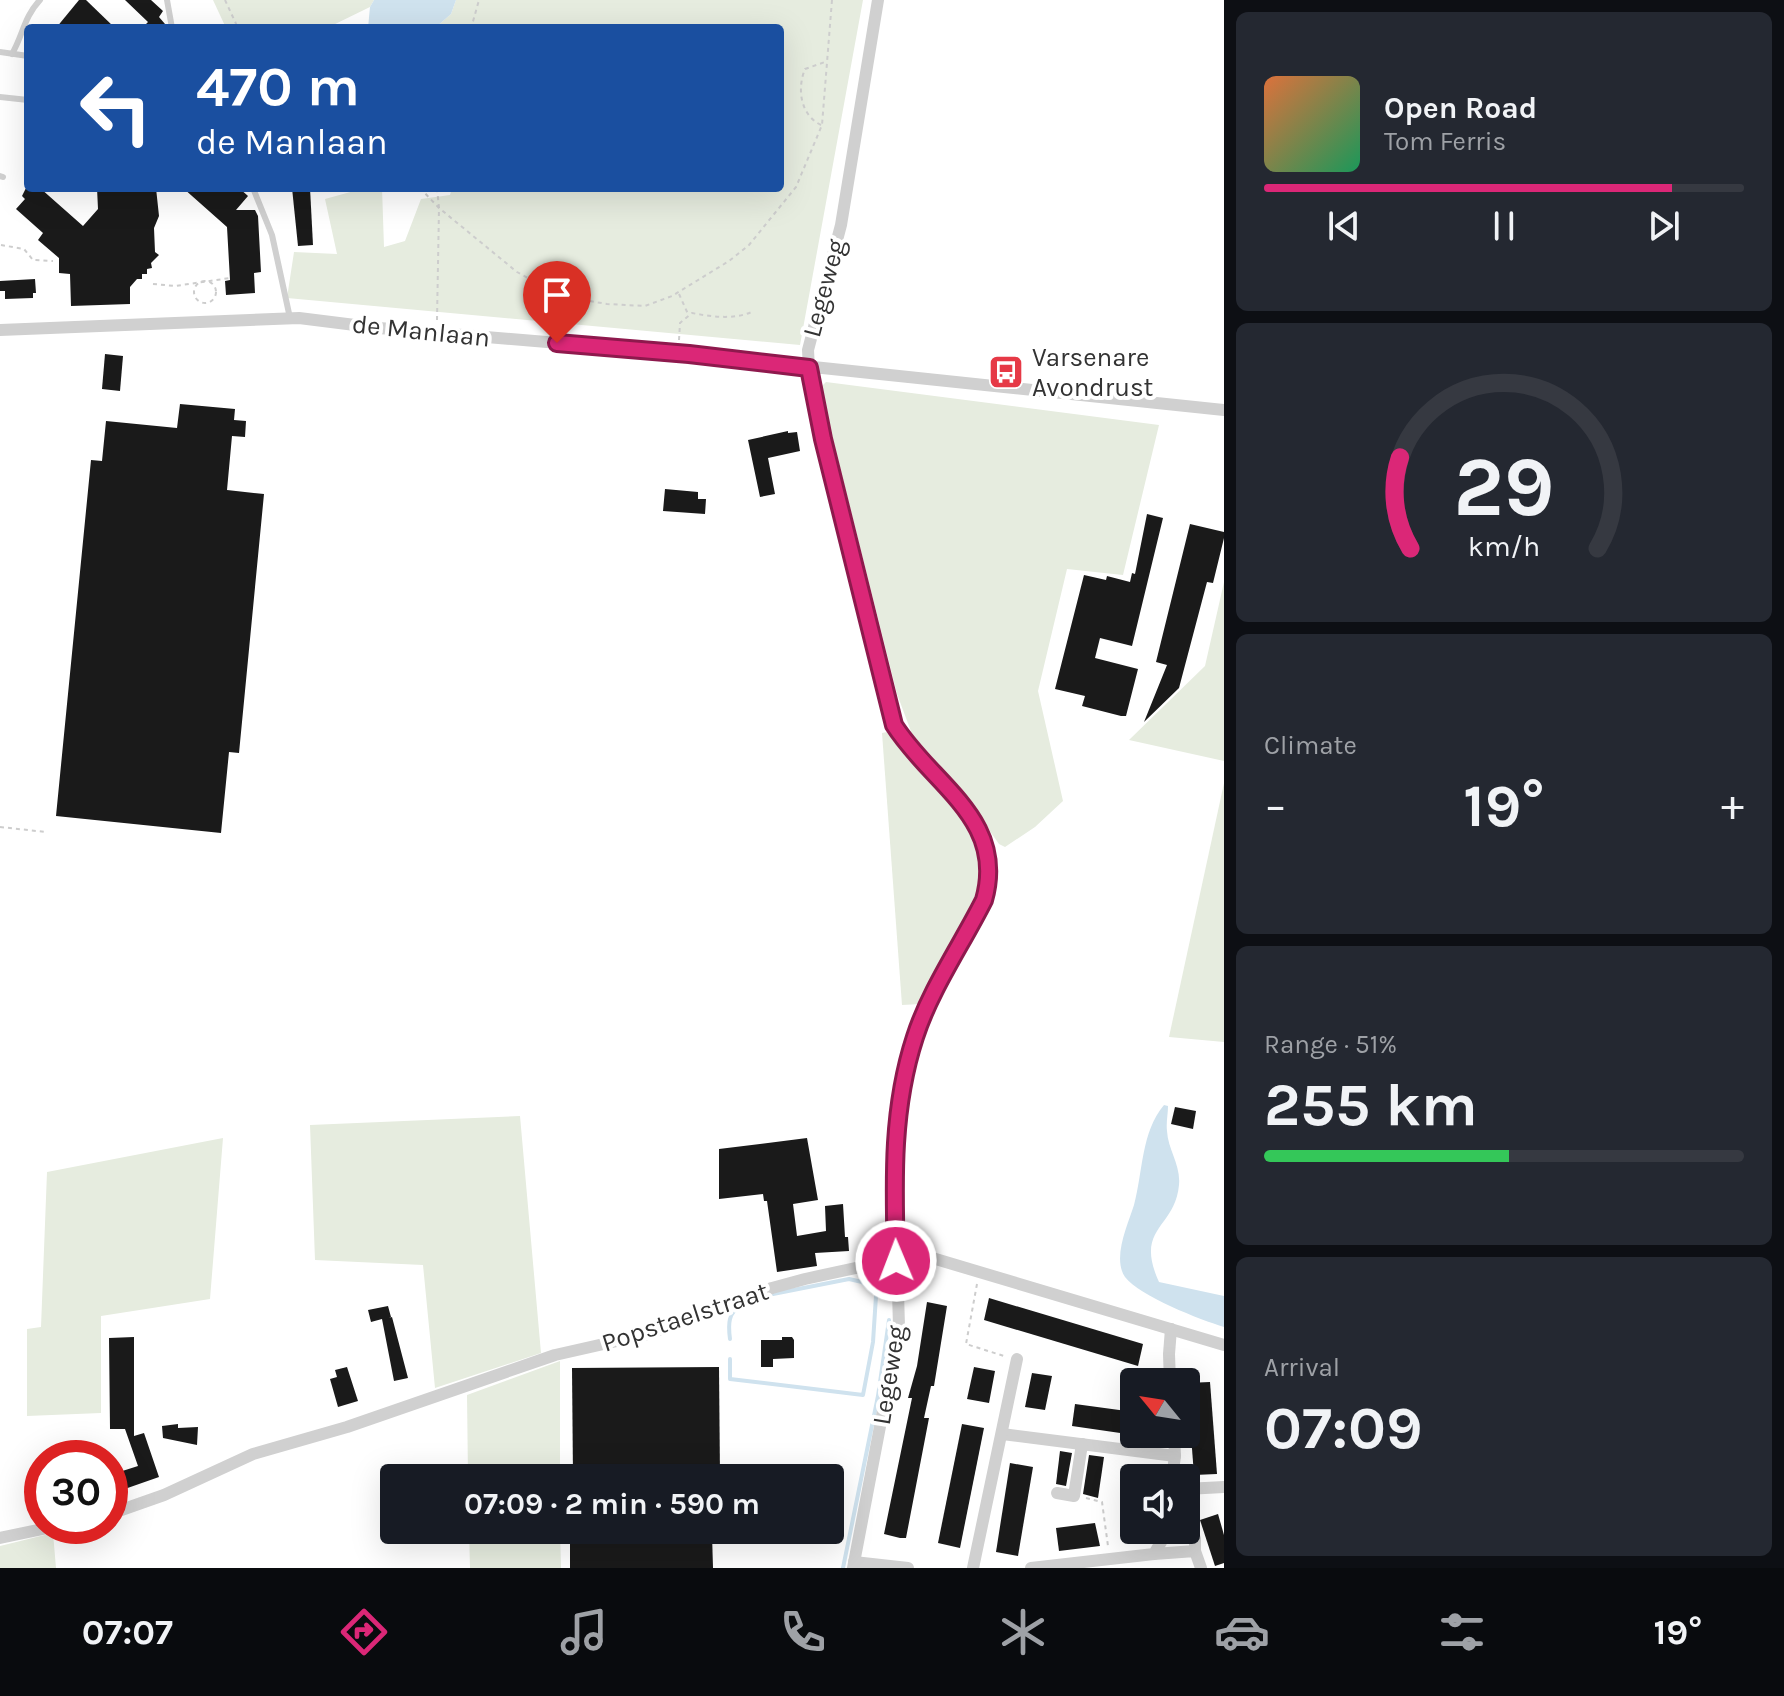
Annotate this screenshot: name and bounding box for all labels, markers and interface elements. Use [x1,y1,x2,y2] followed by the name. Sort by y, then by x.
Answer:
[196,54,360,119] text: 470 m
[64,56,168,160] icon: left
[1384,90,1537,126] text: Open Road
[196,121,388,163] text: de Manlaan
[1384,126,1506,157] text: Tom Ferris
[1322,204,1366,248] icon: previous
[1482,204,1526,248] icon: pause
[1642,204,1686,248] icon: next
[796,235,852,341] street label: Legeweg
[523,261,591,343] pin
[535,273,579,317] icon: arrive
[350,308,492,354] street label: de Manlaan
[1032,342,1154,403] place label: Varsenare Avondrust
[987,353,1025,391] bus stop icon: Varsenare Avondrust
[1453,438,1555,535] text: 29
[1468,530,1540,563] text: km/h
[1264,730,1357,761] text: Climate
[1463,771,1545,841] text: 19°
[1264,780,1287,831] text: −
[1721,780,1744,831] text: +
[1264,1029,1397,1060] text: Range · 51%
[1264,1070,1478,1140] text: 255 km
[854,1219,938,1303] position arrow
[598,1275,772,1359] street label: Popstaelstraat
[866,1323,912,1427] street label: Legeweg
[1264,1352,1340,1383] text: Arrival
[1120,1368,1200,1448] north arrow
[1120,1368,1200,1544] map controls
[1264,1393,1423,1463] text: 07:09
[24,1440,128,1544] speed limit sign: 30
[1120,1464,1200,1544] button: sound
[464,1486,760,1522] text: 07:09 · 2 min · 590 m
[336,1604,392,1660] icon: directions
[556,1604,612,1660] icon: music
[775,1604,831,1660] icon: phone
[995,1604,1051,1660] icon: climate
[1214,1604,1270,1660] icon: car
[1434,1604,1490,1660] icon: filters
[82,1611,173,1653] text: 07:07
[1653,1611,1702,1653] text: 19°

